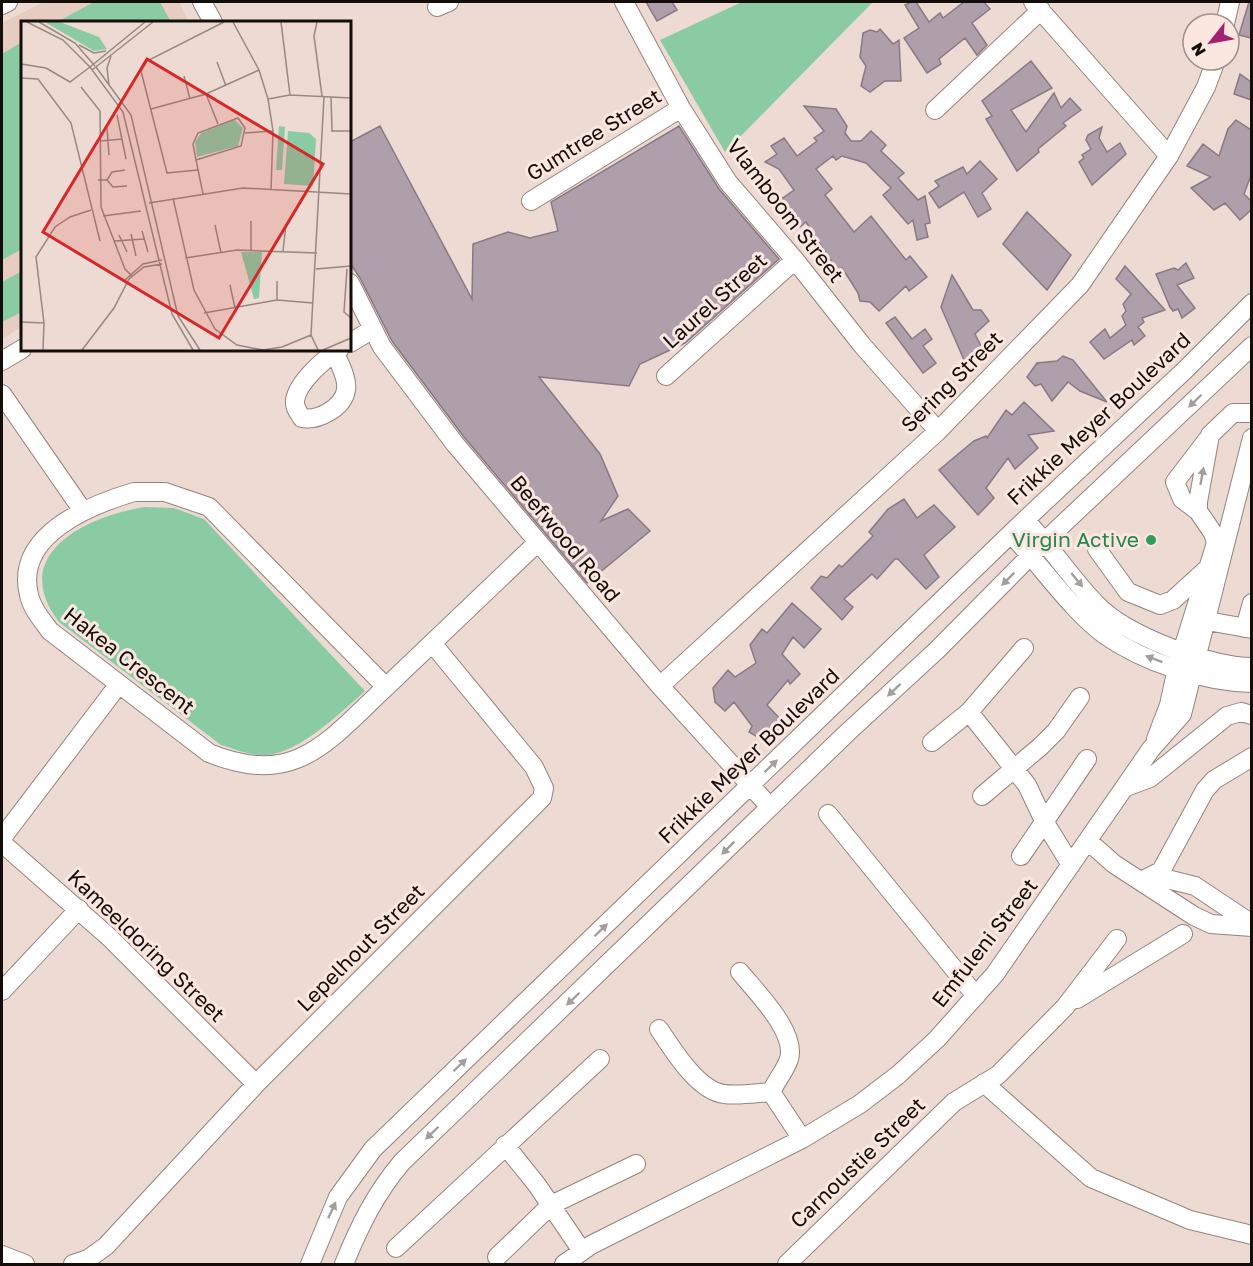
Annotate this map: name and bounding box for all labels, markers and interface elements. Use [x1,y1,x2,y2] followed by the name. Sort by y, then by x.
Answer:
[1181,12,1241,72] north arrow
[21,21,351,351] inset map
[1186,39,1210,60] text: N
[521,82,666,186] street label: Gumtree Street
[722,133,850,287] street label: Vlamboom Street
[657,247,772,354] street label: Laurel Street
[895,325,1007,437] street label: Sering Street
[1001,326,1195,510] street label: Frikkie Meyer Boulevard
[1187,394,1202,408] one-way arrow
[1198,467,1207,486] one-way arrow
[505,470,626,607] street label: Beefwood Road
[1012,526,1139,552] place label: Virgin Active
[1144,533,1158,547] marker: Virgin Active
[1001,571,1015,585] one-way arrow
[1070,573,1083,588] one-way arrow
[59,601,200,719] street label: Hakea Crescent
[1145,654,1163,664] one-way arrow
[652,662,844,848] street label: Frikkie Meyer Boulevard
[887,683,902,696] one-way arrow
[764,759,779,773] one-way arrow
[722,841,736,855] one-way arrow
[63,864,231,1027] street label: Kameeldoring Street
[926,873,1043,1012] street label: Emfuleni Street
[291,878,430,1017] street label: Lepelhout Street
[593,923,608,937] one-way arrow
[567,991,581,1005] one-way arrow
[453,1059,467,1073] one-way arrow
[785,1091,930,1233] street label: Carnoustie Street
[426,1126,440,1140] one-way arrow
[327,1202,336,1219] one-way arrow

